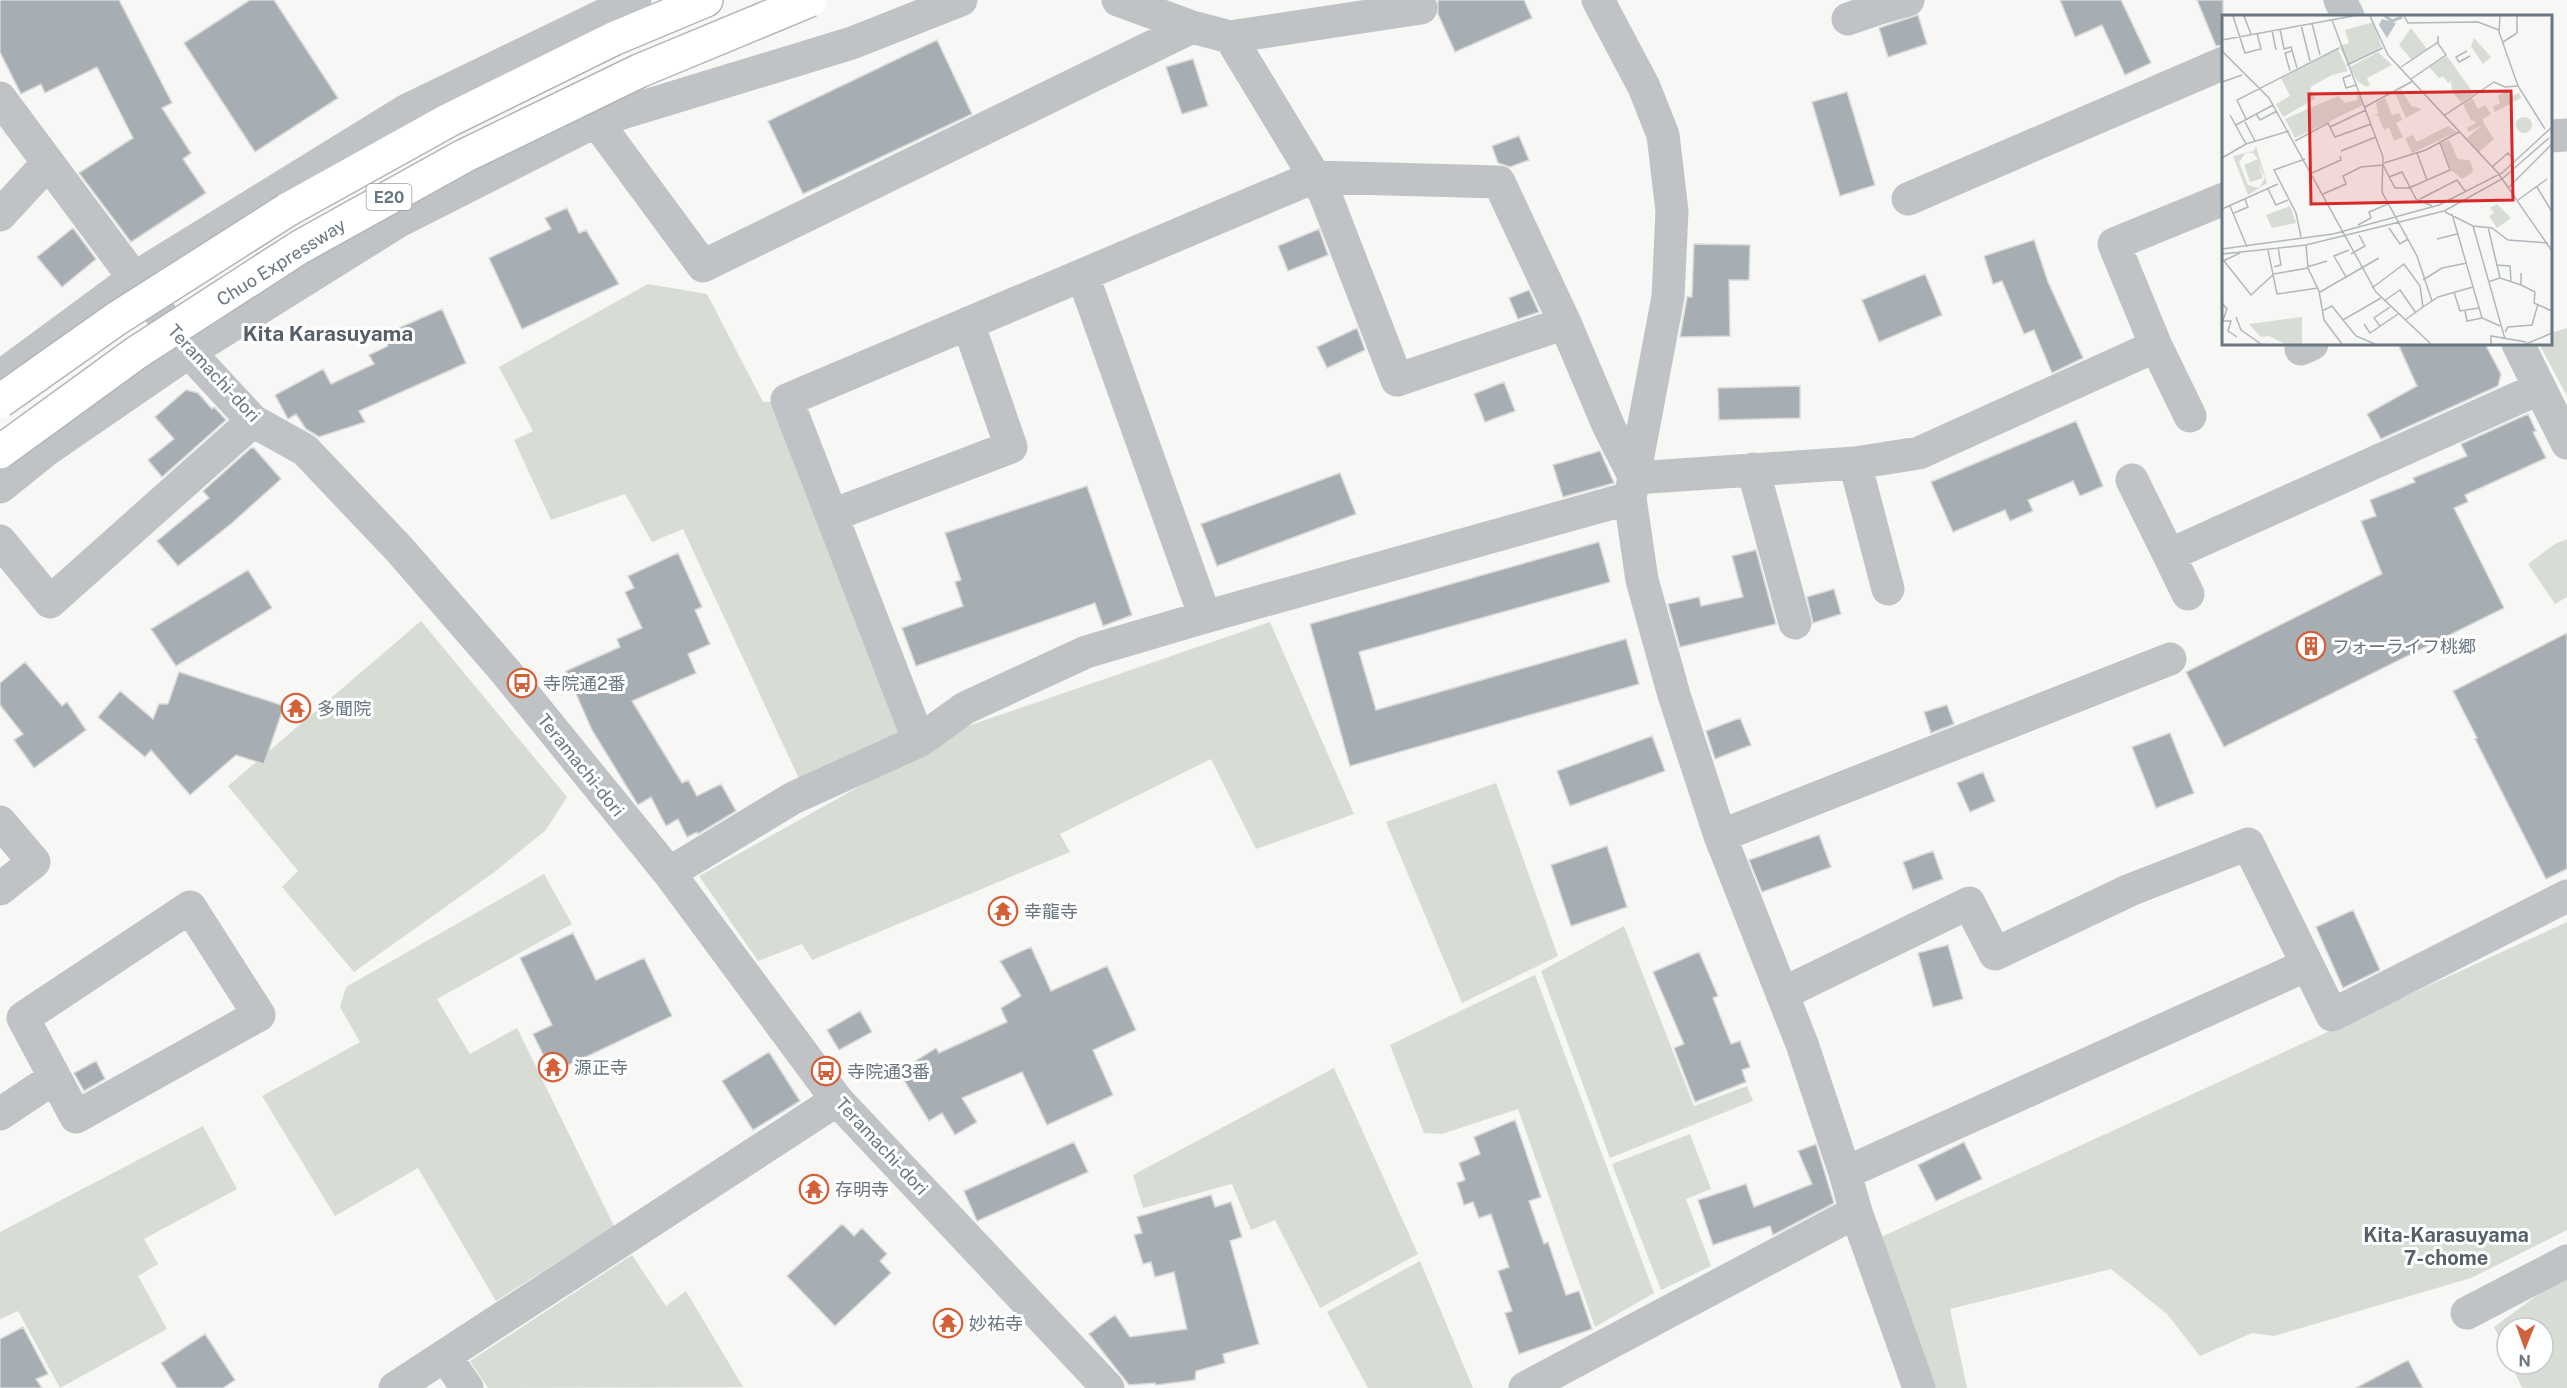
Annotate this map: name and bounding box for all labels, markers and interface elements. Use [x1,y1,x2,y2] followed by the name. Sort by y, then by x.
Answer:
[2222,15,2552,345] inset map
[366,184,412,210] road number: E20
[213,214,350,310] street label: Chuo Expressway
[163,320,265,426] street label: Teramachi-dori
[243,321,413,346] district label: Kita Karasuyama
[2295,630,2327,662] building icon: フォーライフ桃郷
[2332,636,2476,657] place label: フォーライフ桃郷
[506,667,538,699] bus stop icon: 寺院通2番
[543,673,626,694] place label: 寺院通2番
[280,692,312,724] temple icon: 多聞院
[317,698,371,719] place label: 多聞院
[533,710,629,820] street label: Teramachi-dori
[987,895,1019,927] temple icon: 幸龍寺
[1024,901,1078,922] place label: 幸龍寺
[537,1051,569,1083] temple icon: 源正寺
[810,1055,842,1087] bus stop icon: 寺院通3番
[574,1057,628,1078] place label: 源正寺
[847,1061,930,1082] place label: 寺院通3番
[831,1093,933,1199] street label: Teramachi-dori
[798,1173,830,1205] temple icon: 存明寺
[835,1179,889,1200] place label: 存明寺
[2363,1223,2529,1270] district label: Kita-Karasuyama 7-chome
[932,1307,964,1339] temple icon: 妙祐寺
[969,1313,1023,1334] place label: 妙祐寺
[2495,1316,2555,1376] north arrow
[2518,1351,2531,1370] text: N

